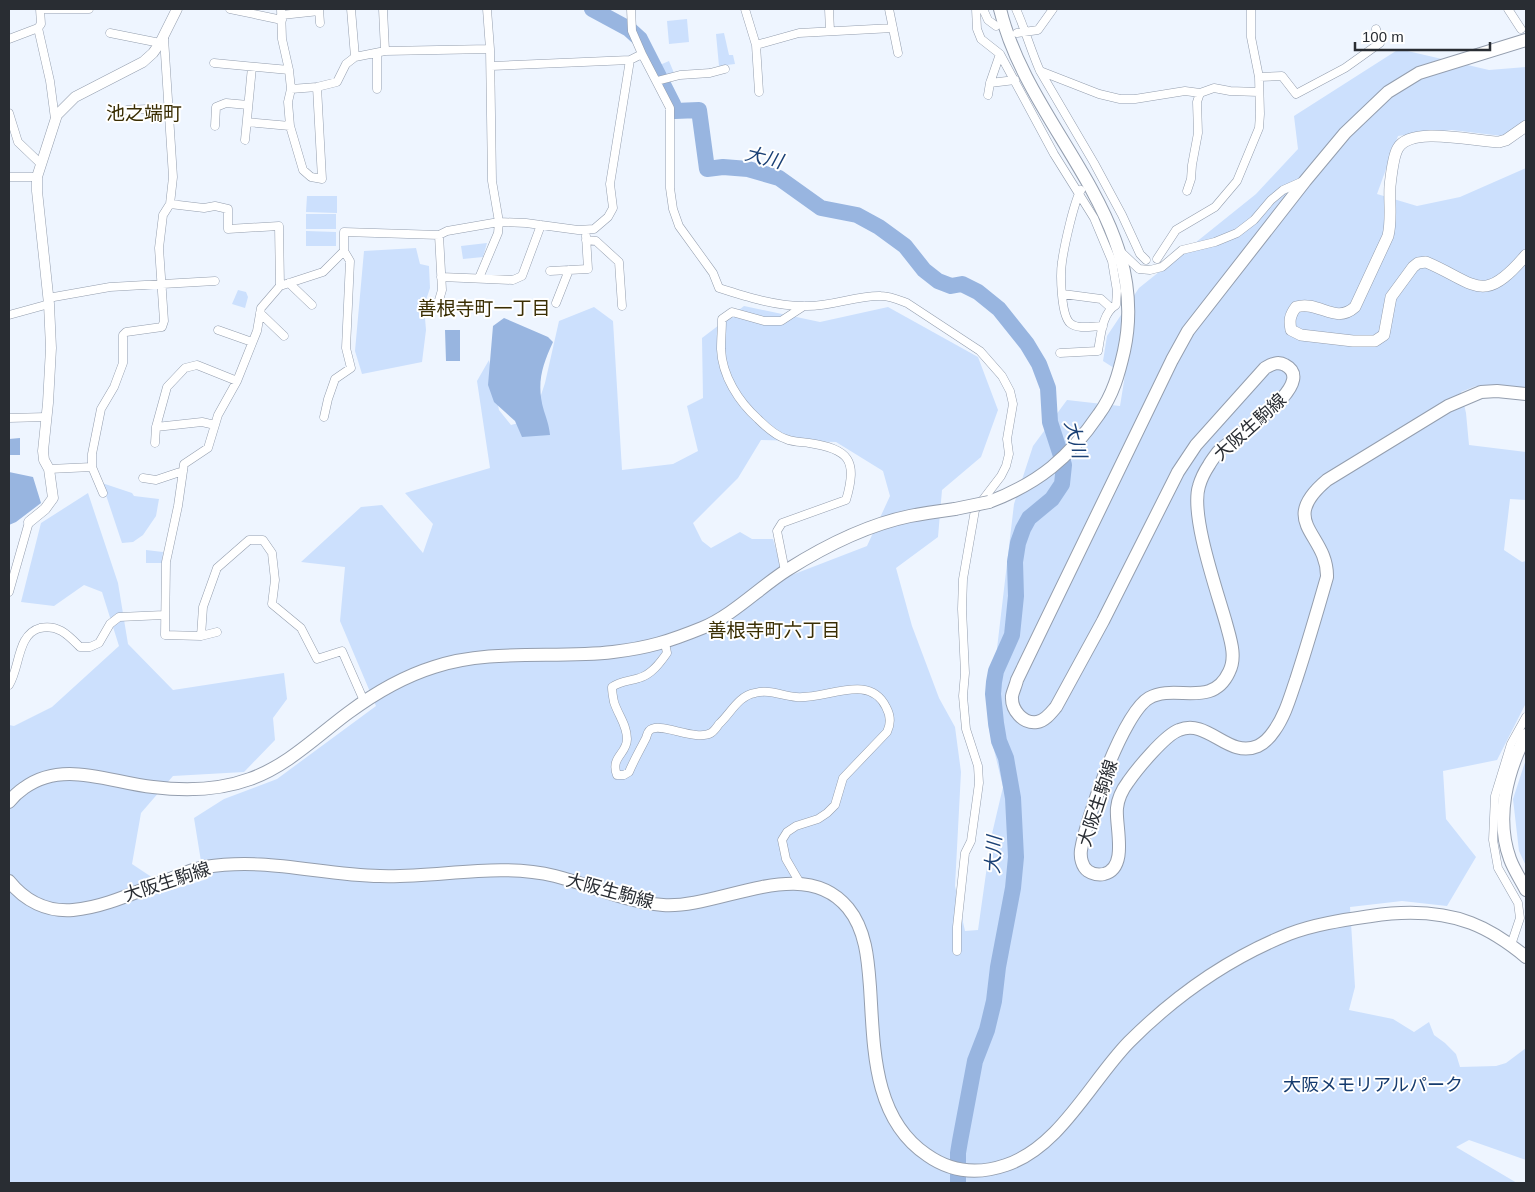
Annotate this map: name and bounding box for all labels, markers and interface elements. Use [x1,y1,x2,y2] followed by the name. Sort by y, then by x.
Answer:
[1355,20,1490,52] scale bar
[1362,28,1404,45] text: 100 m
[106,103,182,124] district label: 池之端町
[743,143,787,173] water label: 大川
[417,298,551,319] district label: 善根寺町一丁目
[1210,389,1290,465] street label: 大阪生駒線
[1061,418,1091,462] water label: 大川
[707,620,841,641] district label: 善根寺町六丁目
[1075,757,1121,849] street label: 大阪生駒線
[982,834,1005,875] water label: 大川
[121,859,213,905] street label: 大阪生駒線
[564,870,656,912] street label: 大阪生駒線
[1283,1075,1463,1095] park label: 大阪メモリアルパーク

